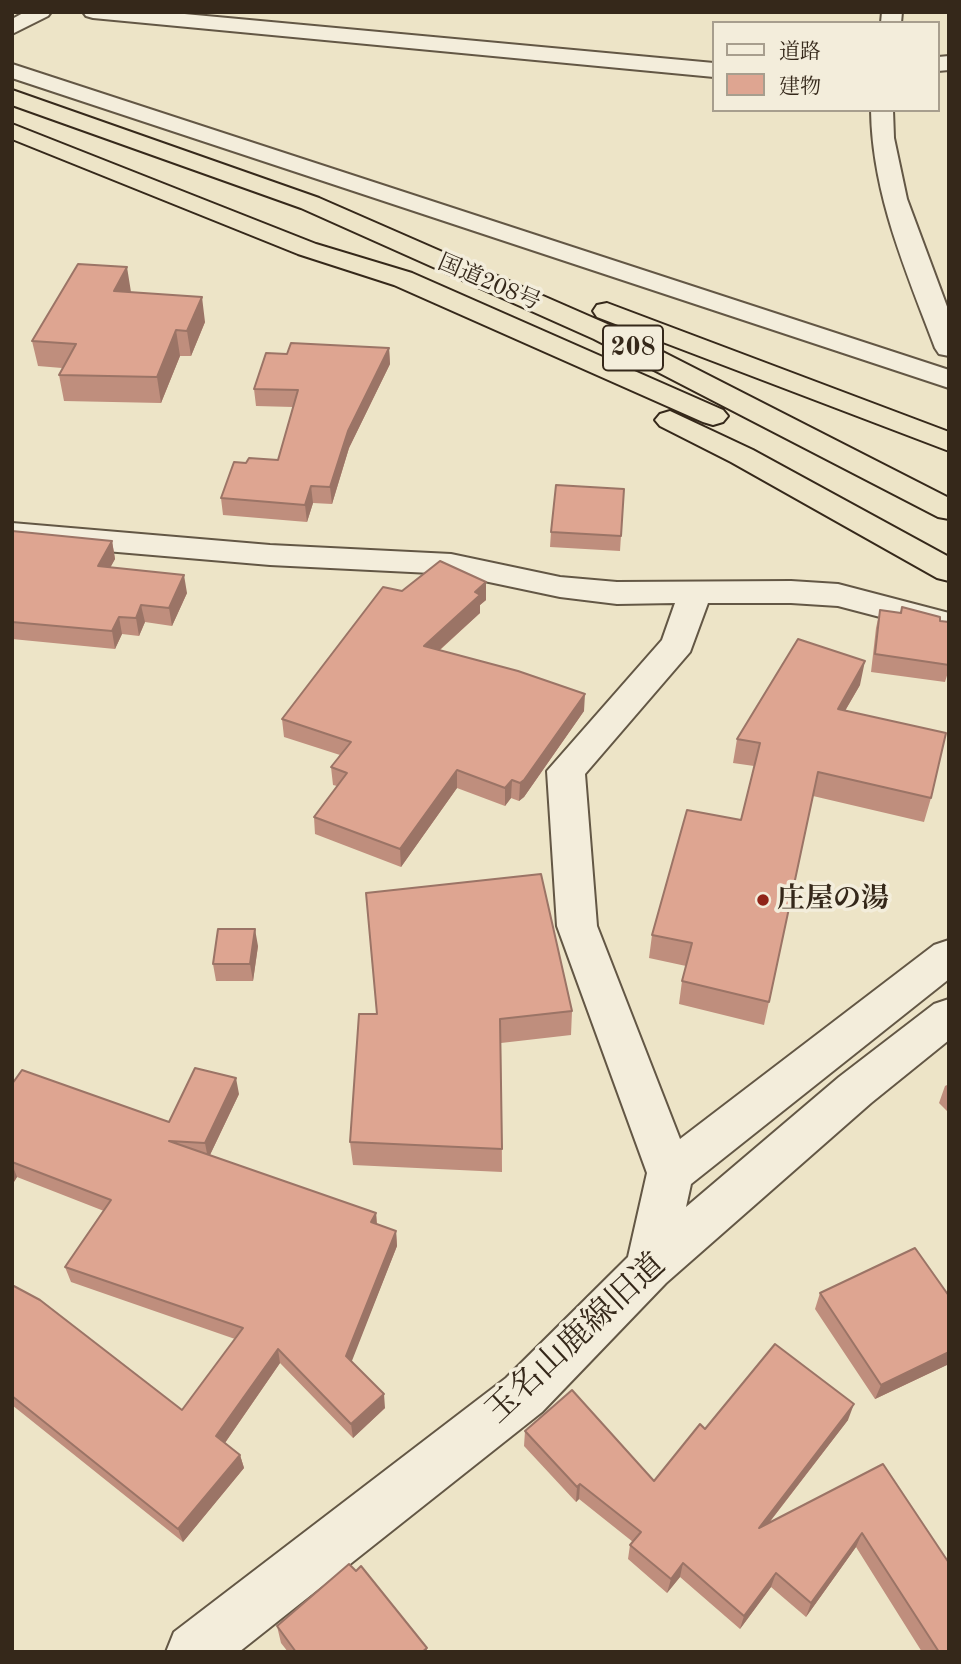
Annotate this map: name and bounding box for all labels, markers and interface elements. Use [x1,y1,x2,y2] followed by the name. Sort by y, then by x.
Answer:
[712,21,940,112] legend
[779,42,821,63] text: 道路
[779,77,821,98] text: 建物
[433,249,545,317] street label: 国道208号
[603,326,663,370] road number: 208
[777,883,889,917] place label: 庄屋の湯
[755,892,771,908] marker: 庄屋の湯
[478,1246,674,1432] street label: 玉名山鹿線旧道

